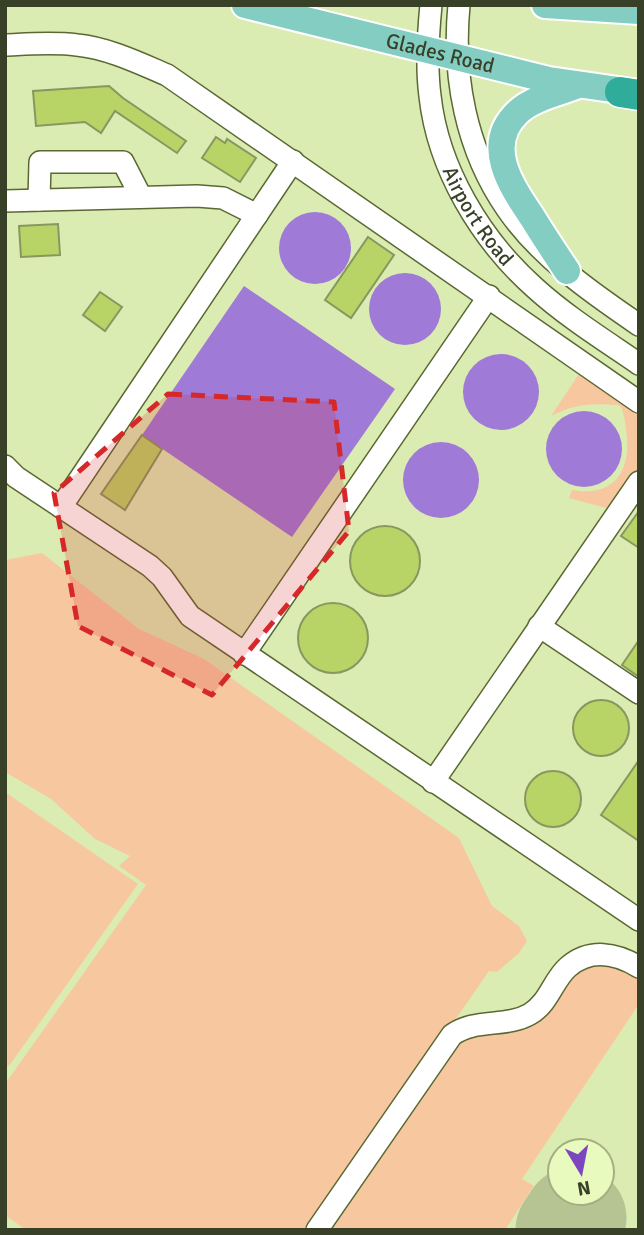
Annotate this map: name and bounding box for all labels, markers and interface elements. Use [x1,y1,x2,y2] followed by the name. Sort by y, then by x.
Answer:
[383,27,497,79] street label: Glades Road
[437,162,519,271] street label: Airport Road
[546,1137,616,1207] north arrow
[575,1175,592,1201] text: N

